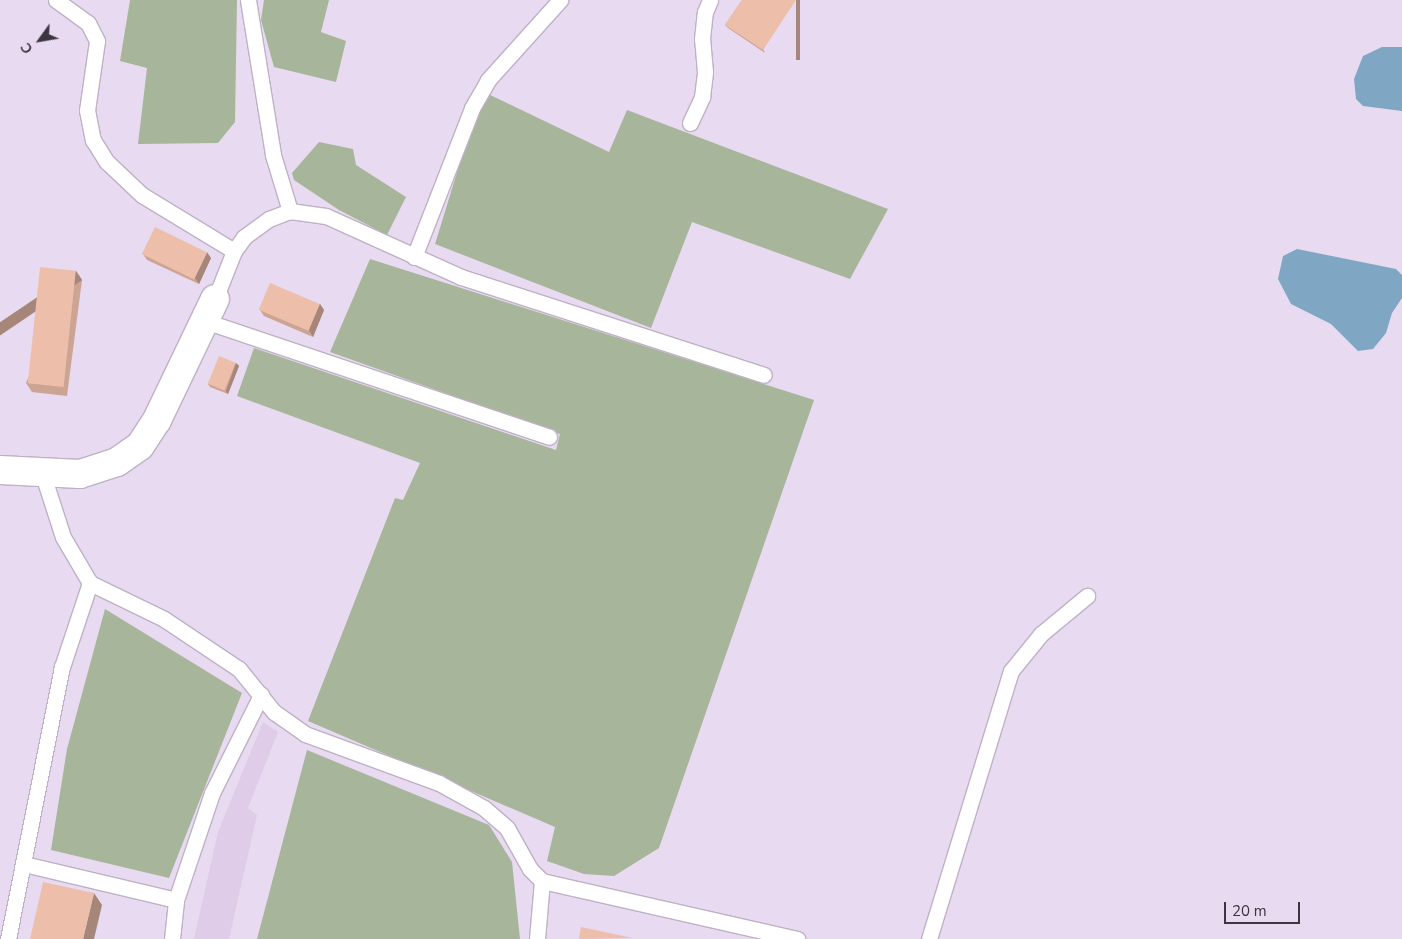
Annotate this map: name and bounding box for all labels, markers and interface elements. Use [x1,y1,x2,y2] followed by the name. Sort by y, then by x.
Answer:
[15,15,65,65] north arrow
[16,39,37,57] text: С
[1227,892,1303,924] scale bar
[1232,901,1267,921] text: 20 m

